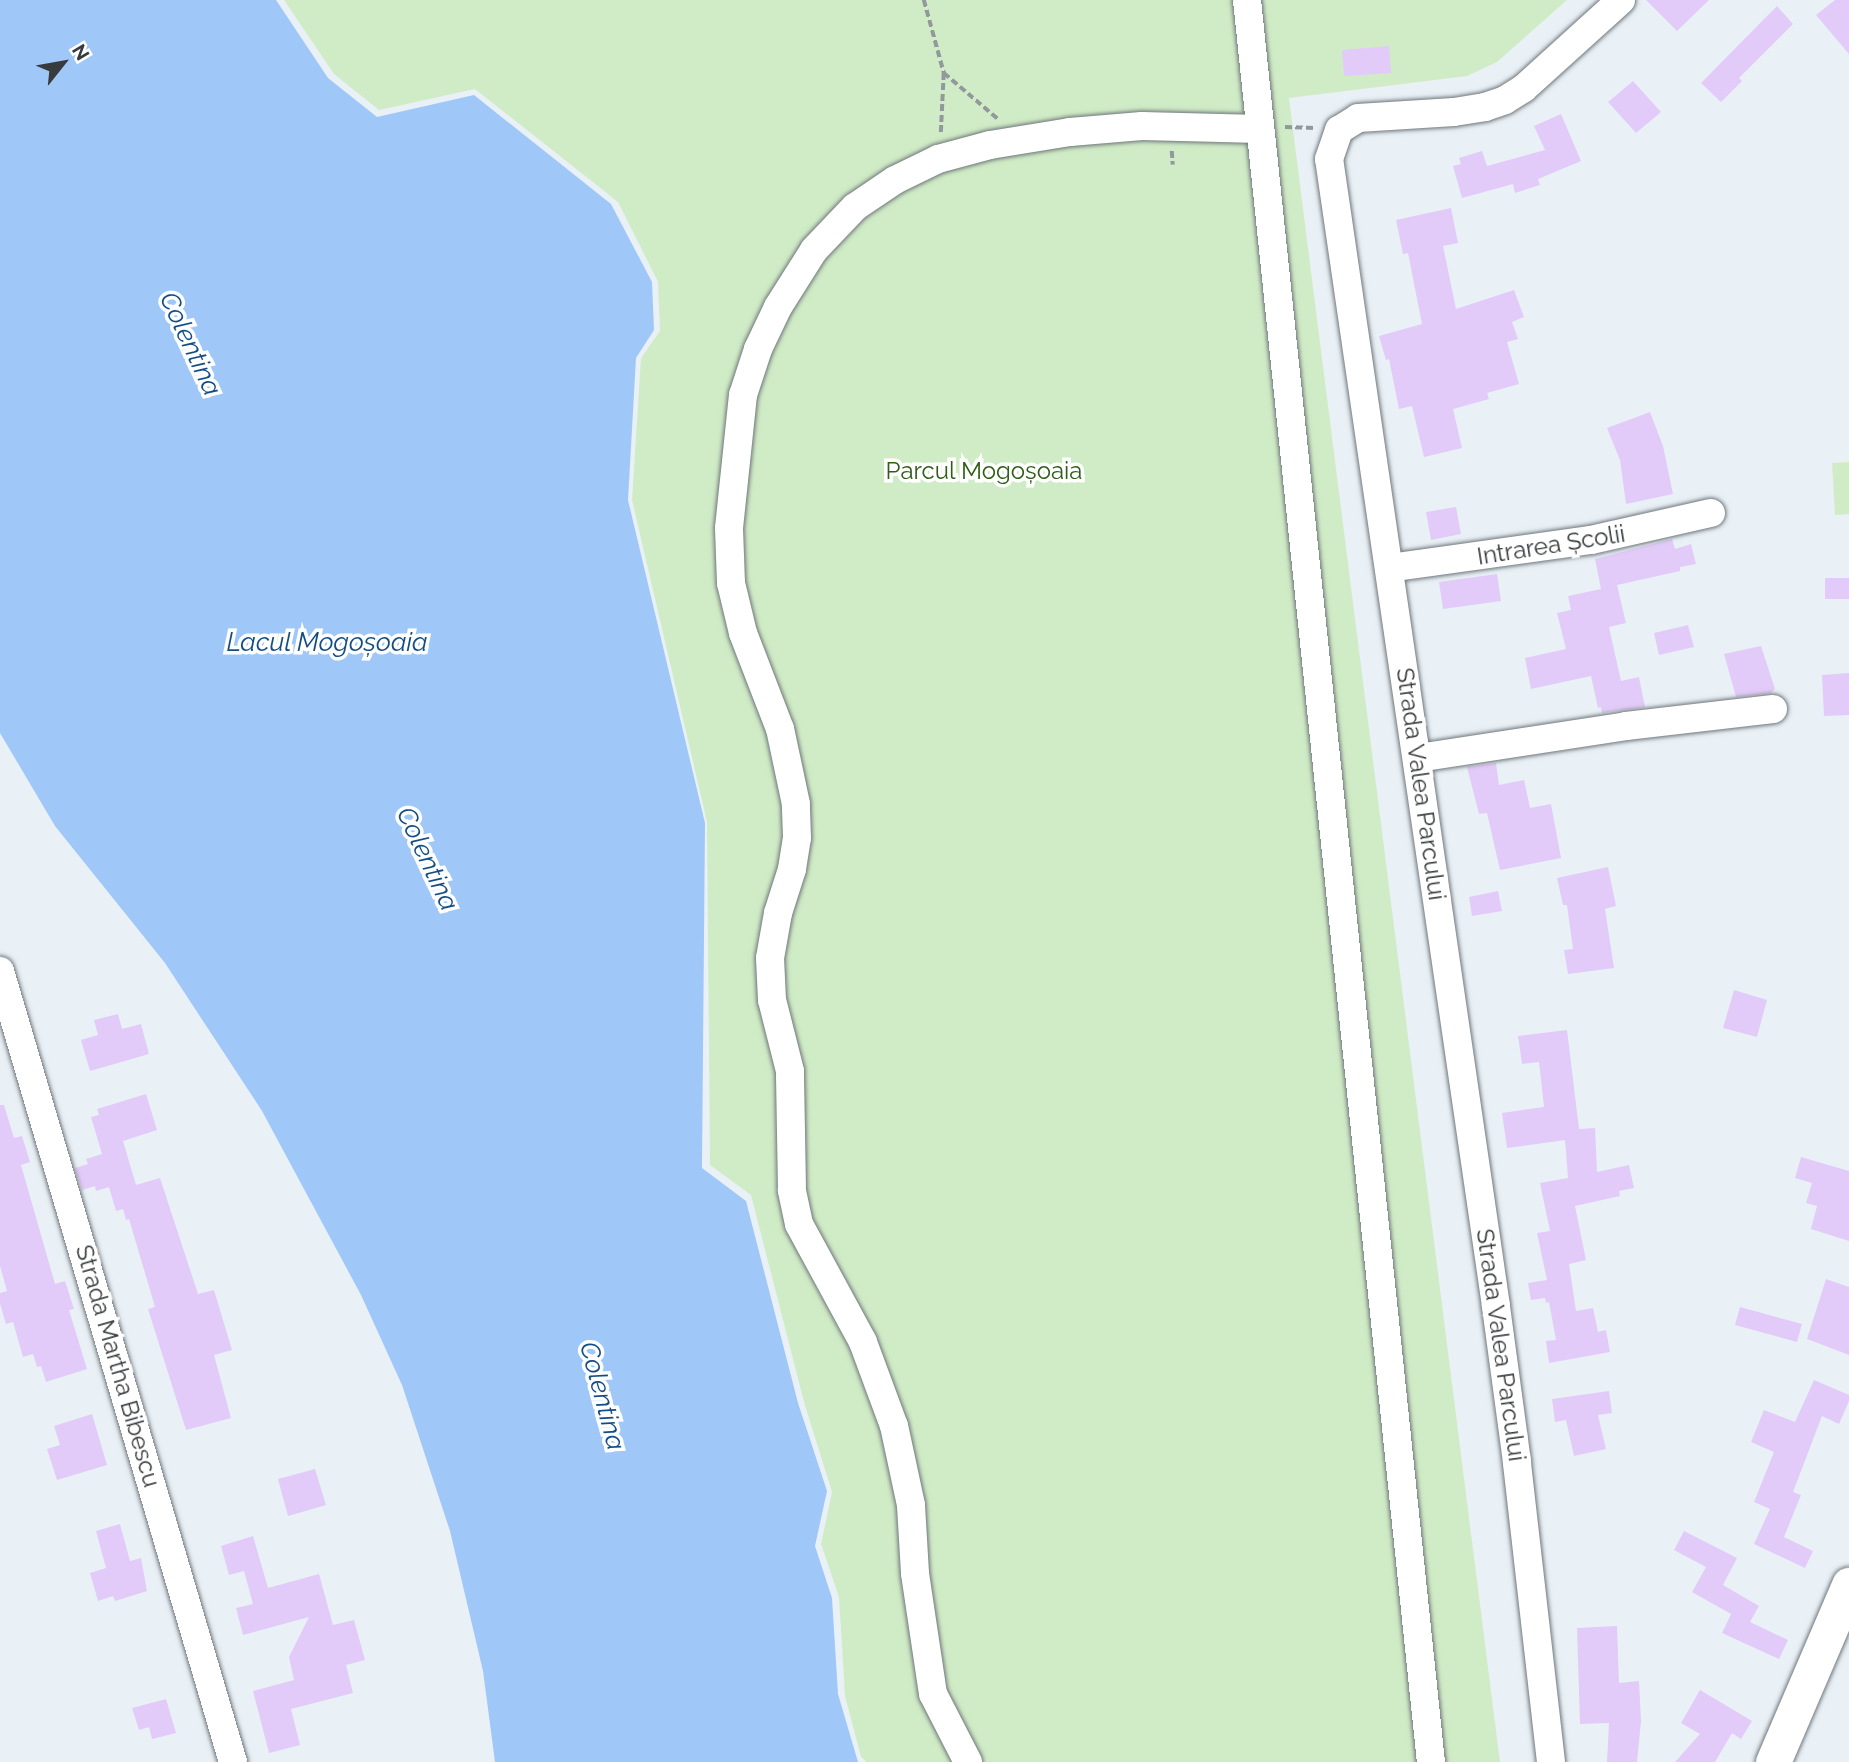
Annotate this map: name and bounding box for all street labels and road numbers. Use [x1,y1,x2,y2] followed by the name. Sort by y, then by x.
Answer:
[1475,519,1627,571] street label: Intrarea Școlii
[1390,666,1452,902] street label: Strada Valea Parcului
[1470,1227,1532,1463] street label: Strada Valea Parcului
[70,1241,166,1491] street label: Strada Martha Bibescu

